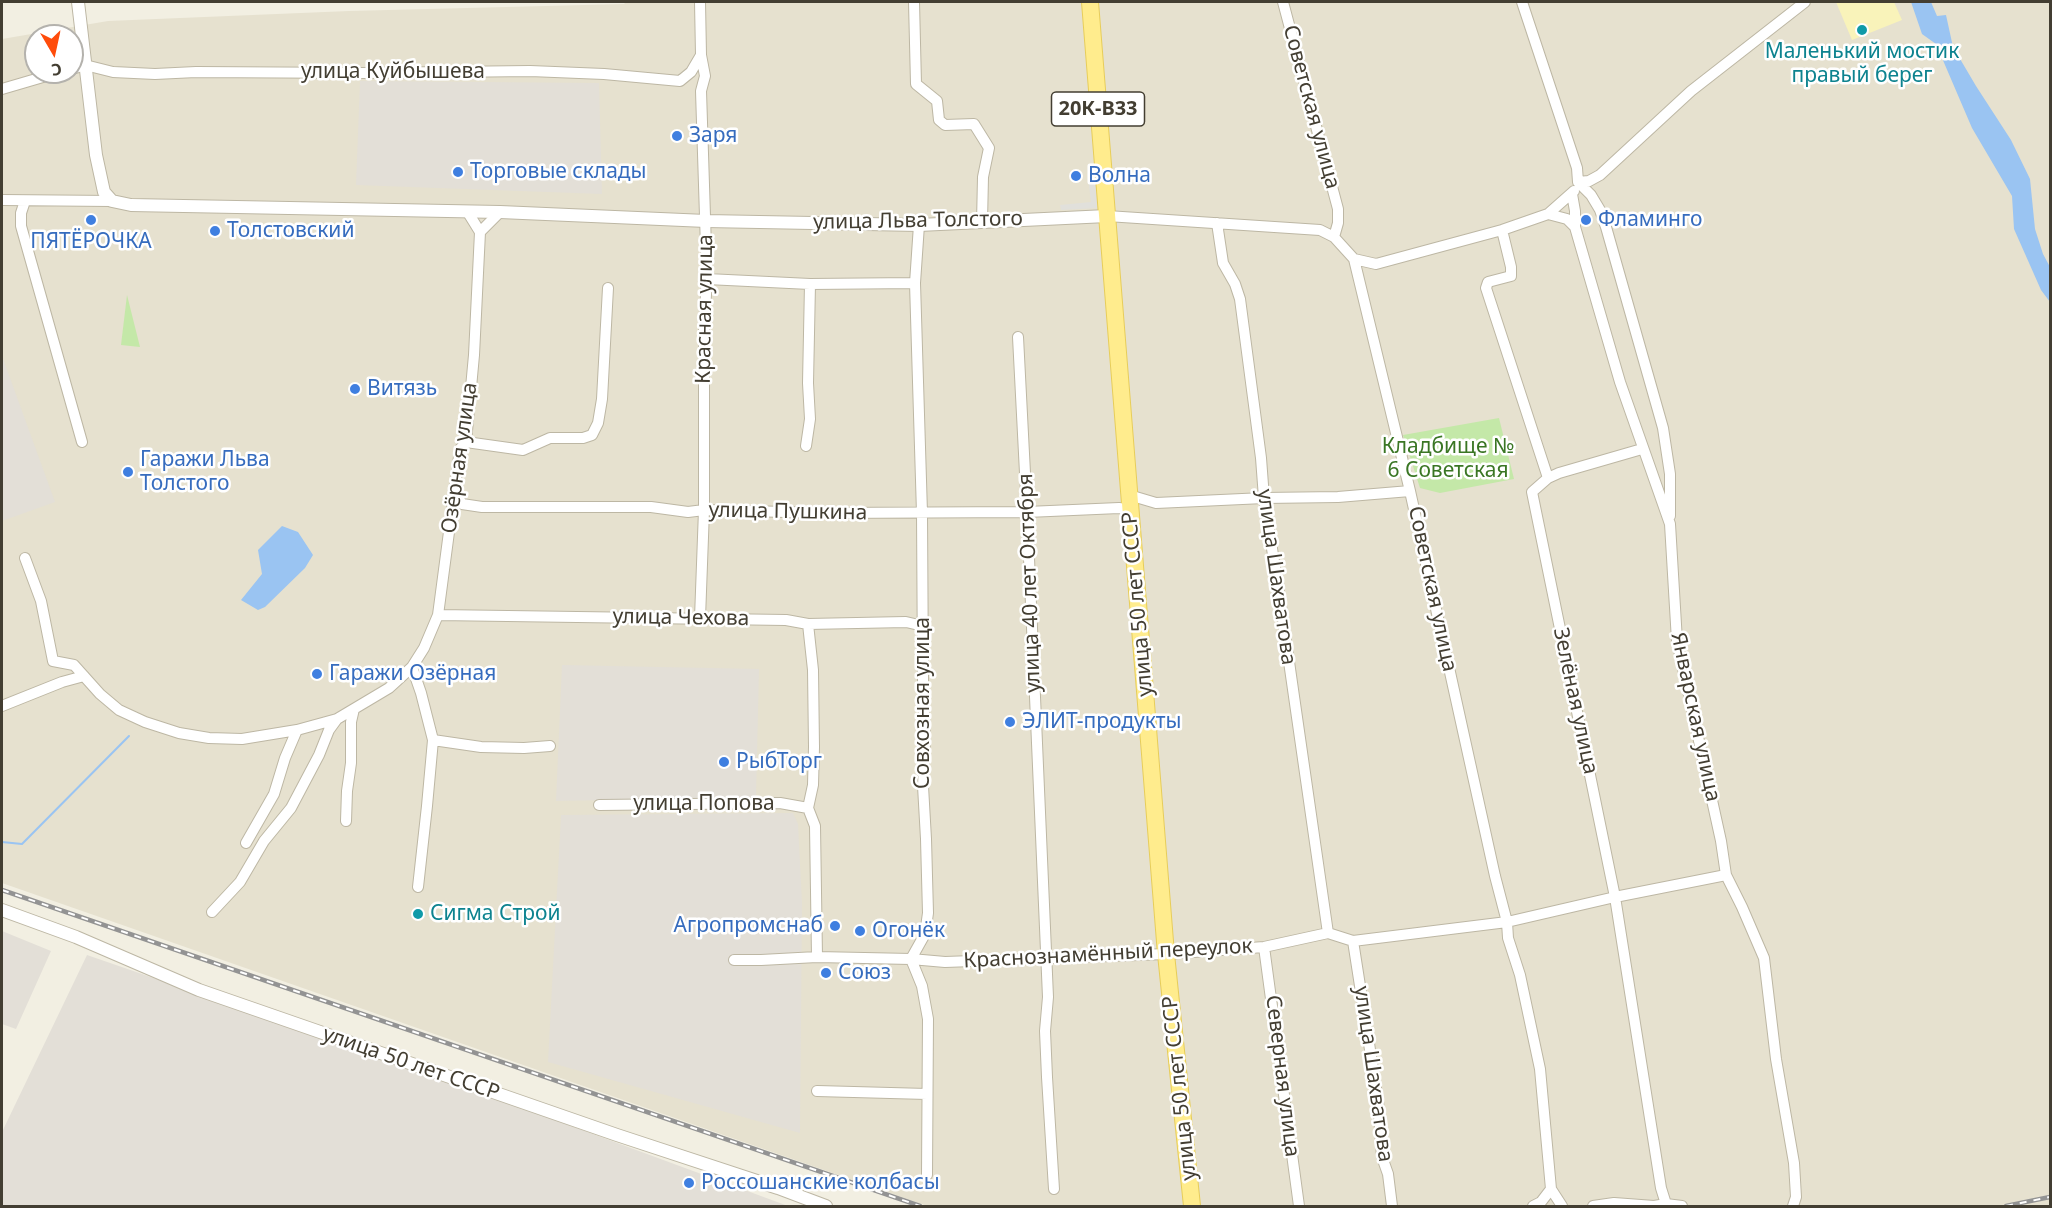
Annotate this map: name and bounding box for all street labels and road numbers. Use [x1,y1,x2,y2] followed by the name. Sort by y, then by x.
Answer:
[1277,22,1345,192] street label: Советская улица
[301,59,485,85] street label: улица Куйбышева
[1052,92,1144,126] road number: 20К-В33
[813,207,1023,235] street label: улица Льва Толстого
[691,234,719,384] street label: Красная улица
[437,381,483,535] street label: Озёрная улица
[1014,473,1046,693] street label: улица 40 лет Октября
[1251,487,1301,667] street label: улица Шахватова
[708,498,868,526] street label: улица Пушкина
[1402,504,1462,674] street label: Советская улица
[1117,510,1159,698] street label: улица 50 лет СССР
[612,604,750,632] street label: улица Чехова
[910,617,936,789] street label: Совхозная улица
[1547,625,1603,777] street label: Зелёная улица
[1665,630,1725,804] street label: Январская улица
[633,791,775,817] street label: улица Попова
[963,934,1253,974] street label: Краснознамённый переулок
[1348,984,1398,1164] street label: улица Шахватова
[1158,994,1202,1182] street label: улица 50 лет СССР
[1260,994,1304,1158] street label: Северная улица
[319,1022,503,1106] street label: улица 50 лет СССР

